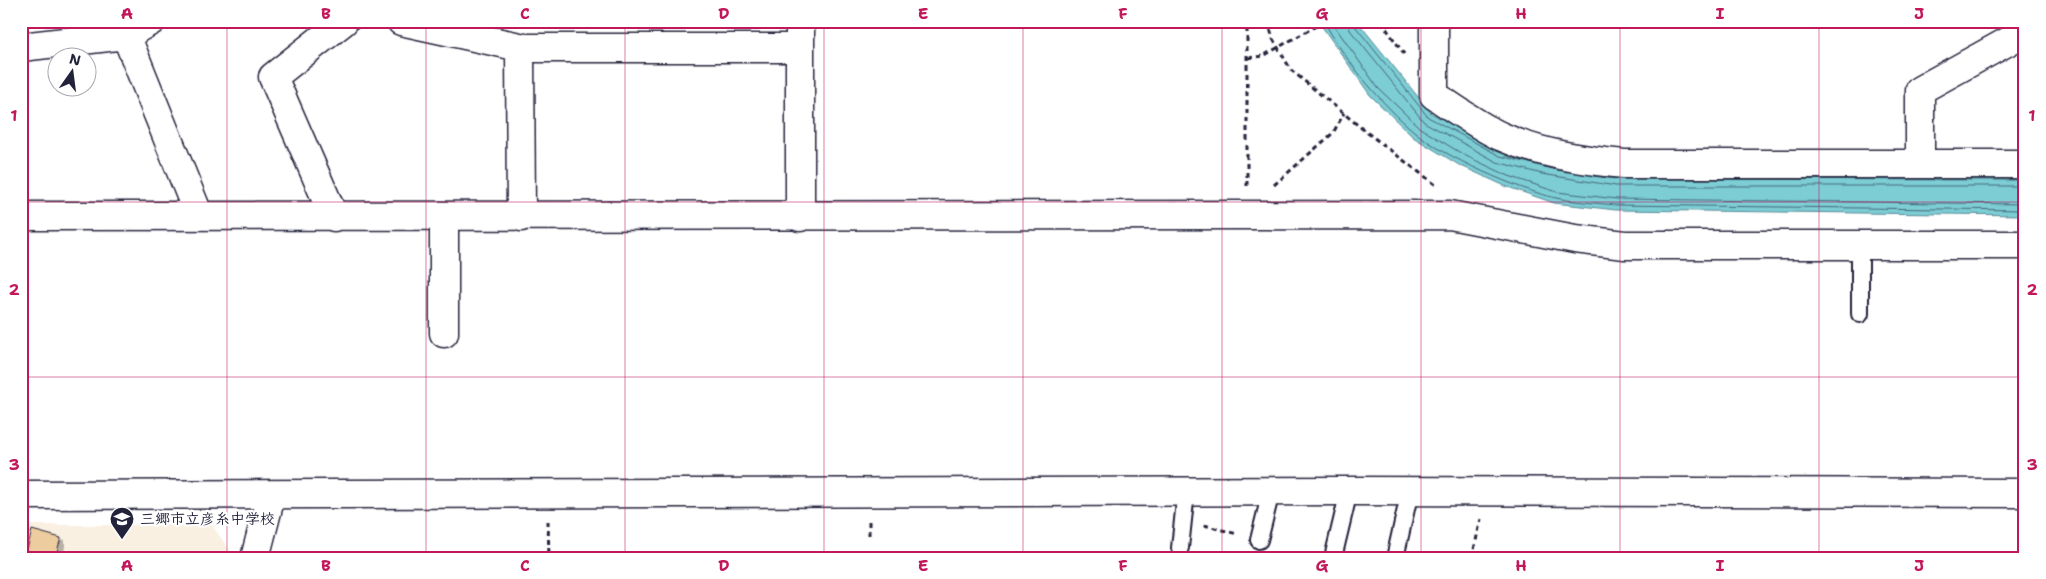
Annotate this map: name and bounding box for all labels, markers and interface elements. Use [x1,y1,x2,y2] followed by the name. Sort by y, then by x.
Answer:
[121,3,133,24] text: A
[321,3,331,24] text: B
[520,3,530,24] text: C
[718,3,730,24] text: D
[918,3,928,24] text: E
[1118,3,1128,24] text: F
[1316,3,1329,24] text: G
[1515,3,1527,24] text: H
[1716,3,1725,24] text: I
[1914,3,1924,24] text: J
[48,48,98,98] north arrow
[68,49,83,69] text: N
[10,105,18,126] text: 1
[2028,105,2036,126] text: 1
[8,279,20,300] text: 2
[2026,279,2038,300] text: 2
[8,454,20,475] text: 3
[2026,454,2038,475] text: 3
[109,506,135,540] school or university icon: 三郷市立彦糸中学校
[140,509,275,529] place label: 三郷市立彦糸中学校
[121,555,133,576] text: A
[321,555,331,576] text: B
[520,555,530,576] text: C
[718,555,730,576] text: D
[918,555,928,576] text: E
[1118,555,1128,576] text: F
[1316,555,1329,576] text: G
[1515,555,1527,576] text: H
[1716,555,1725,576] text: I
[1914,555,1924,576] text: J

